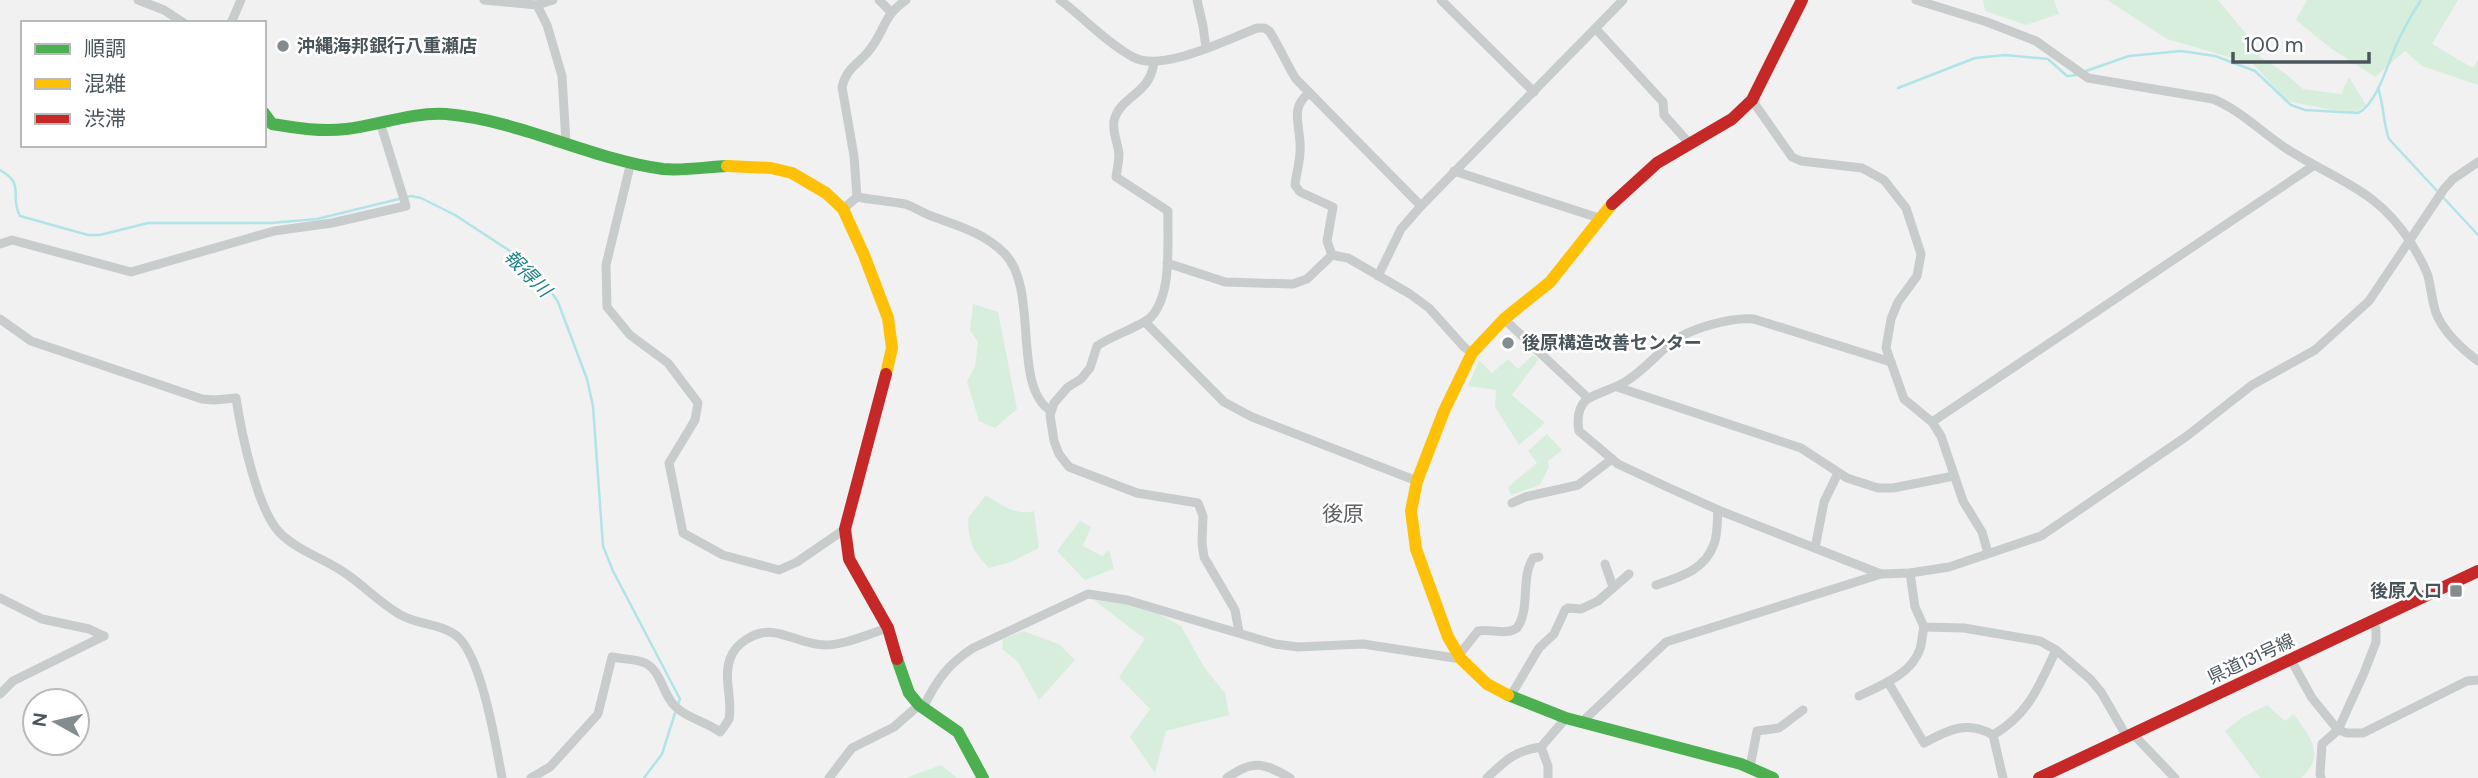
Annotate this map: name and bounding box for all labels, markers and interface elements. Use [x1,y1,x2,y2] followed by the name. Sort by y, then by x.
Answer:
[21,21,266,147] legend
[2233,21,2370,65] scale bar
[2244,31,2304,59] text: 100 m
[297,34,477,58] place label: 沖縄海邦銀行八重瀬店
[84,35,126,63] text: 順調
[275,38,291,54] marker: 沖縄海邦銀行八重瀬店
[84,70,126,98] text: 混雑
[84,105,126,133] text: 渋滞
[499,244,558,304] water label: 報得川
[1522,331,1702,355] place label: 後原構造改善センター
[1500,335,1516,351] marker: 後原構造改善センター
[1322,500,1364,528] district label: 後原
[2370,579,2442,603] place label: 後原入口
[2448,583,2464,599] marker: 後原入口
[2204,628,2298,690] street label: 県道131号線
[21,687,91,757] north arrow
[26,711,53,728] text: N

